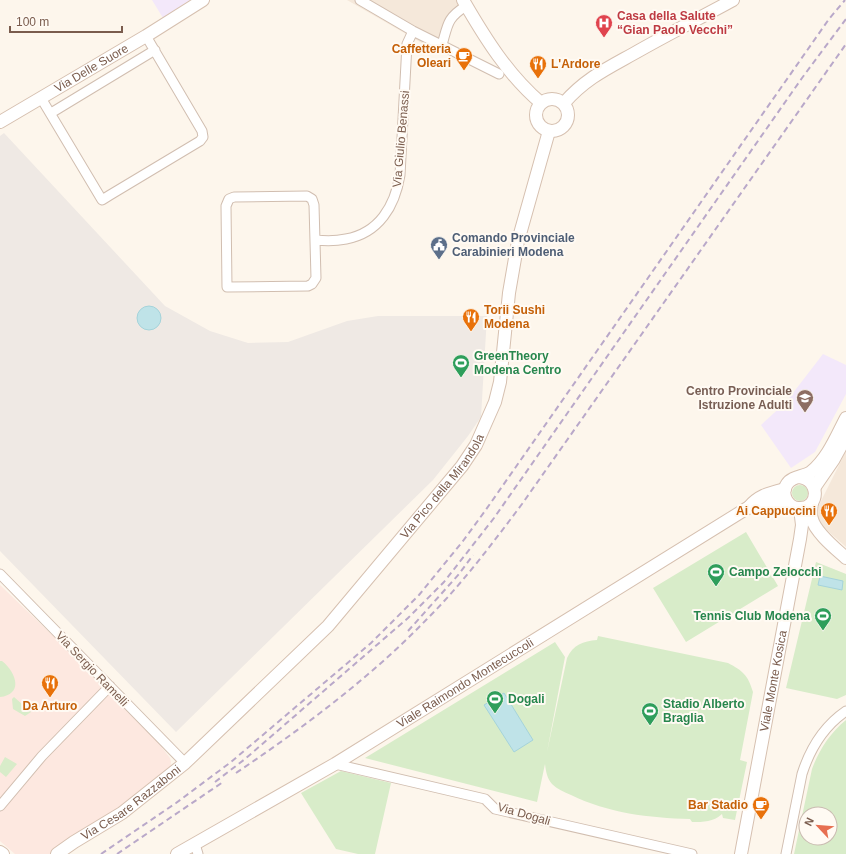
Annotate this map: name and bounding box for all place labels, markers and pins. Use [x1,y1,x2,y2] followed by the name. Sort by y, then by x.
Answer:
[617,9,733,37] place label: Casa della Salute “Gian Paolo Vecchi”
[594,13,614,38] hospital icon: Casa della Salute “Gian Paolo Vecchi”
[392,42,451,70] place label: Caffetteria Oleari
[454,46,474,71] cafe icon: Caffetteria Oleari
[528,54,548,79] restaurant icon: L'Ardore
[551,57,601,71] place label: L'Ardore
[452,231,575,259] place label: Comando Provinciale Carabinieri Modena
[429,235,449,260] public building icon: Comando Provinciale Carabinieri Modena
[484,303,545,331] place label: Torii Sushi Modena
[461,307,481,332] restaurant icon: Torii Sushi Modena
[474,349,561,377] place label: GreenTheory Modena Centro
[451,353,471,378] sports icon: GreenTheory Modena Centro
[686,384,792,412] place label: Centro Provinciale Istruzione Adulti
[795,388,815,413] school or university icon: Centro Provinciale Istruzione Adulti
[819,501,839,526] restaurant icon: Ai Cappuccini
[736,504,816,518] place label: Ai Cappuccini
[706,562,726,587] sports icon: Campo Zelocchi
[729,565,822,579] place label: Campo Zelocchi
[813,606,833,631] sports icon: Tennis Club Modena
[694,609,810,623] place label: Tennis Club Modena
[40,673,60,698] restaurant icon: Da Arturo
[485,689,505,714] sports icon: Dogali
[508,692,545,706] place label: Dogali
[663,697,745,725] place label: Stadio Alberto Braglia
[23,699,77,713] place label: Da Arturo
[640,701,660,726] sports icon: Stadio Alberto Braglia
[751,795,771,820] cafe icon: Bar Stadio
[688,798,748,812] place label: Bar Stadio

